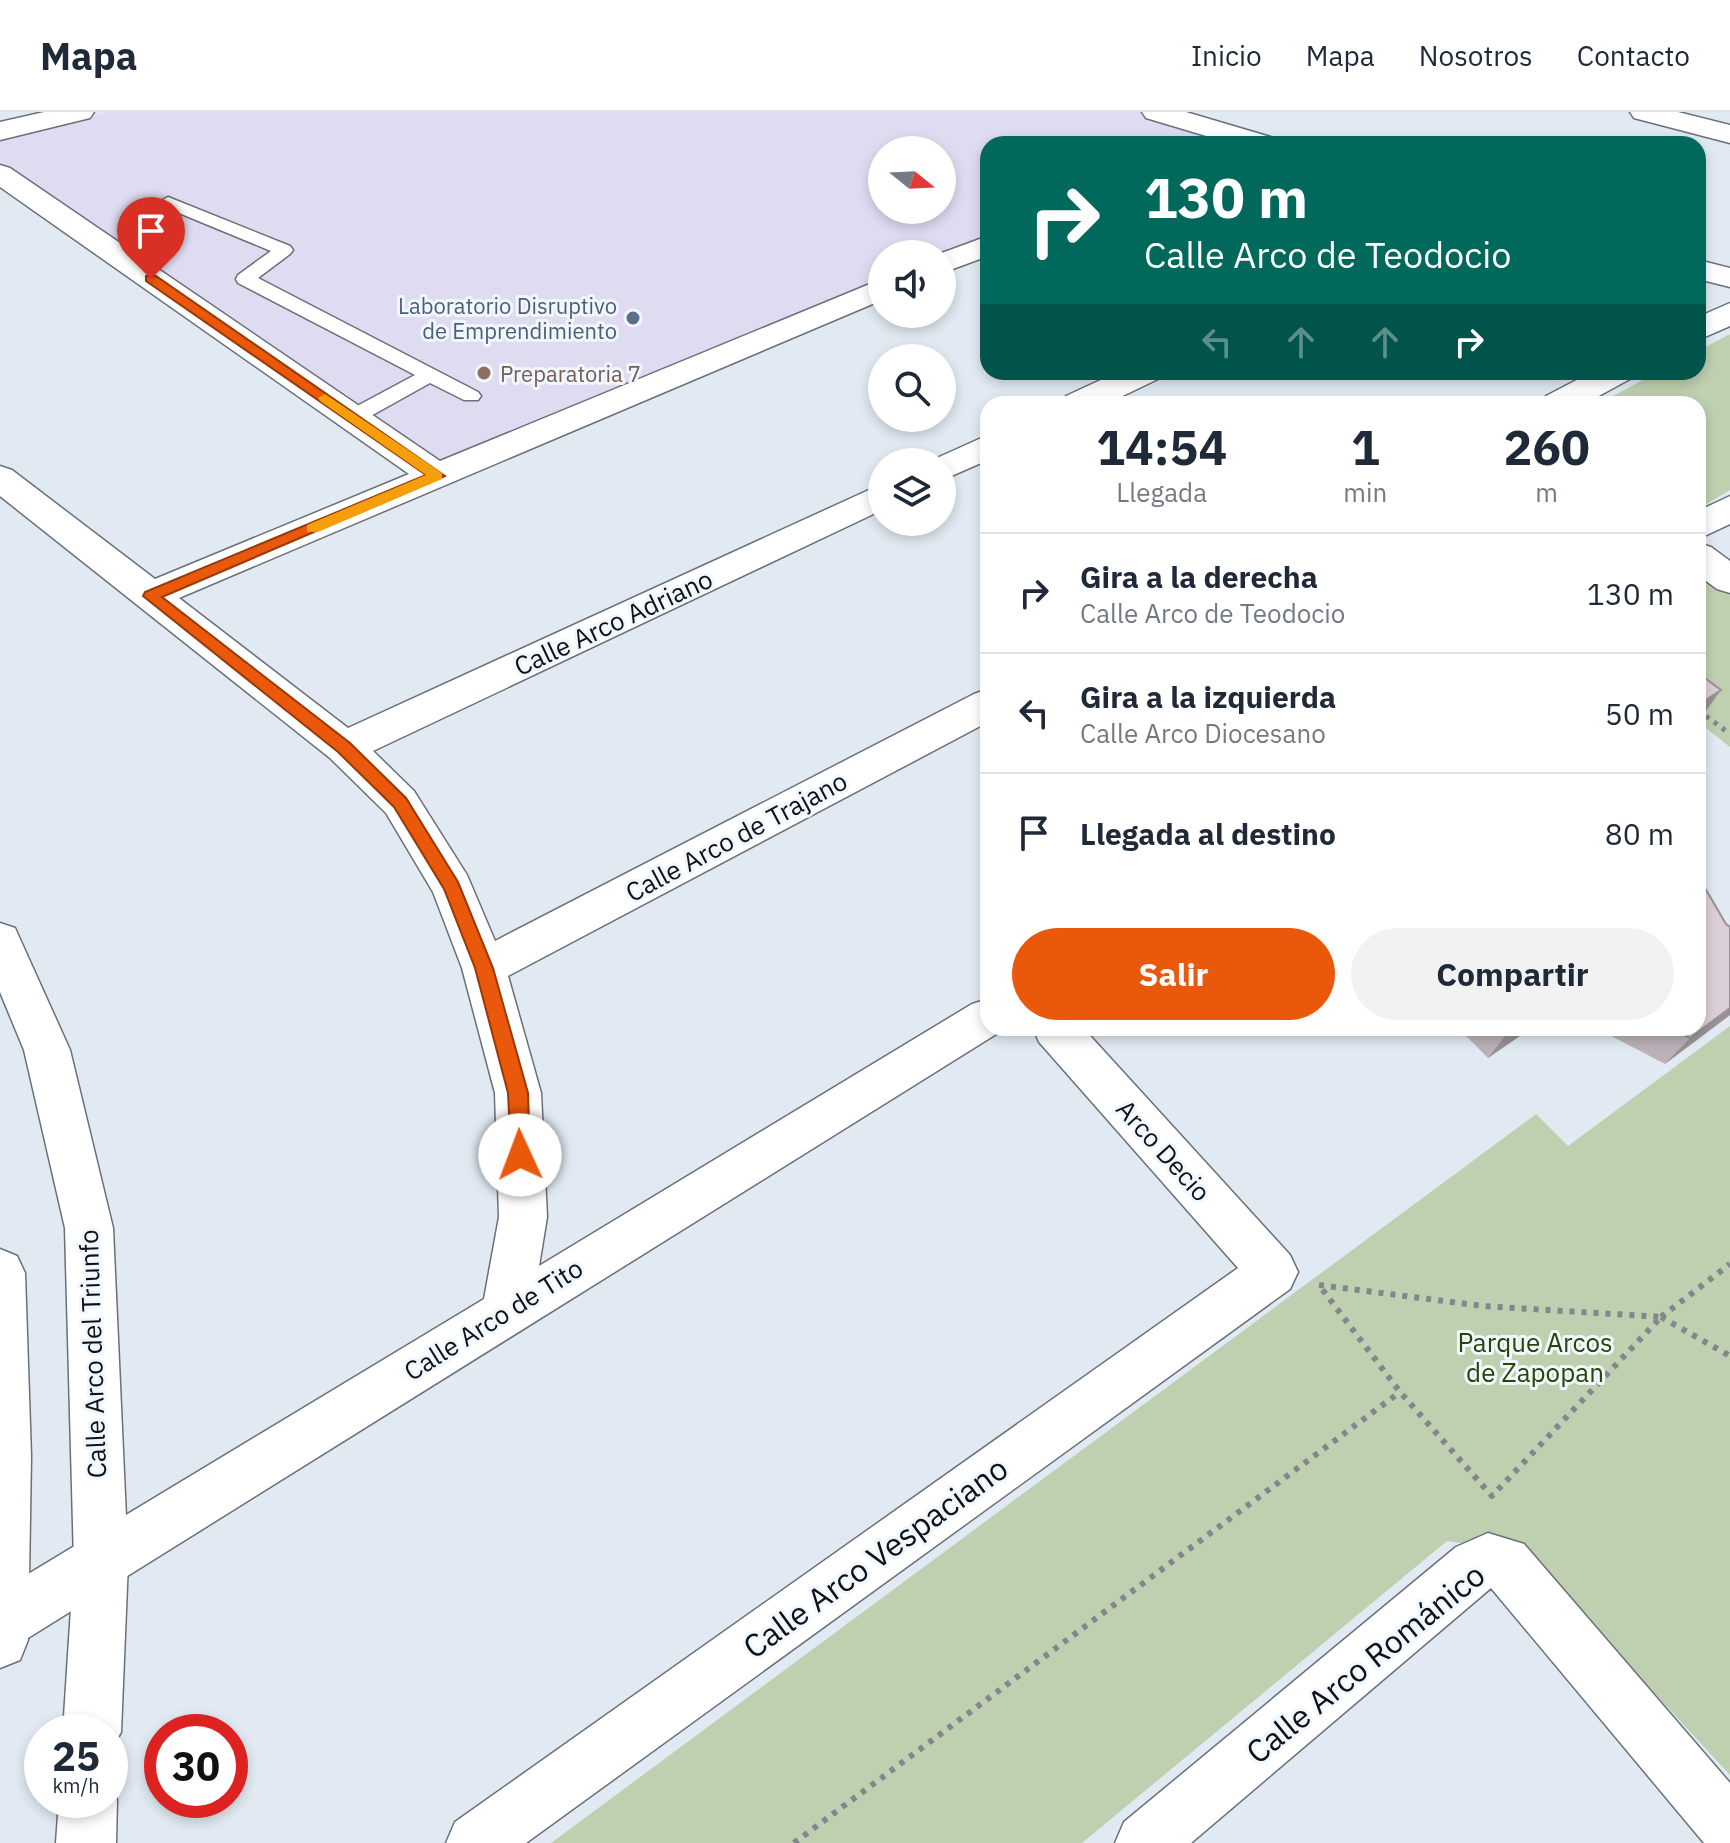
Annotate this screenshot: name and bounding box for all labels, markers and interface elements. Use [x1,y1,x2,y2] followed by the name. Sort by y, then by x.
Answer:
[40,31,137,80] text: Mapa
[1191,37,1262,74] text: Inicio
[1306,37,1375,74] text: Mapa
[1419,37,1533,74] text: Nosotros
[1577,37,1690,74] text: Contacto
[868,136,956,224] north arrow
[868,136,956,536] map controls
[1144,161,1308,233] text: 130 m
[1012,168,1116,272] icon: right
[117,197,185,279] pin
[129,209,173,253] icon: arrive
[1144,231,1512,278] text: Calle Arco de Teodocio
[868,240,956,328] button: sound
[398,291,617,345] place label: Laboratorio Disruptivo de Emprendimiento
[624,309,642,327] marker: Laboratorio Disruptivo de Emprendimiento
[1195,320,1239,364] icon: left
[1279,320,1323,364] icon: ahead
[1363,320,1407,364] icon: ahead
[1447,320,1491,364] icon: right
[868,344,956,432] button: search
[500,359,641,388] place label: Preparatoria 7
[475,364,493,382] marker: Preparatoria 7
[1096,416,1227,478] text: 14:54
[1351,416,1380,478] text: 1
[1503,416,1590,478] text: 260
[868,448,956,536] button: layers
[1116,475,1207,509] text: Llegada
[1343,475,1387,509] text: min
[1535,475,1558,509] text: m
[1080,557,1318,596] text: Gira a la derecha
[508,561,718,683] street label: Calle Arco Adriano
[1012,571,1056,615] icon: right
[1587,574,1674,613] text: 130 m
[1080,596,1345,630] text: Calle Arco de Teodocio
[1080,677,1336,716] text: Gira a la izquierda
[1012,691,1056,735] icon: left
[1605,694,1674,733] text: 50 m
[1080,716,1326,750] text: Calle Arco Diocesano
[619,763,853,909] street label: Calle Arco de Trajano
[1012,811,1056,855] icon: arrive
[1080,814,1336,853] text: Llegada al destino
[1605,814,1674,853] text: 80 m
[1012,928,1335,1020] button: Salir
[1351,928,1674,1020] button: Compartir
[1109,1092,1219,1208] street label: Arco Decio
[478,1113,562,1197] position arrow
[71,1229,113,1479] street label: Calle Arco del Triunfo
[397,1250,589,1388] street label: Calle Arco de Tito
[1457,1325,1613,1389] park label: Parque Arcos de Zapopan
[734,1447,1016,1667] street label: Calle Arco Vespaciano
[1237,1554,1493,1772] street label: Calle Arco Románico
[144,1714,248,1818] speed limit sign: 30
[52,1730,100,1782] text: 25
[52,1772,100,1799] text: km/h

